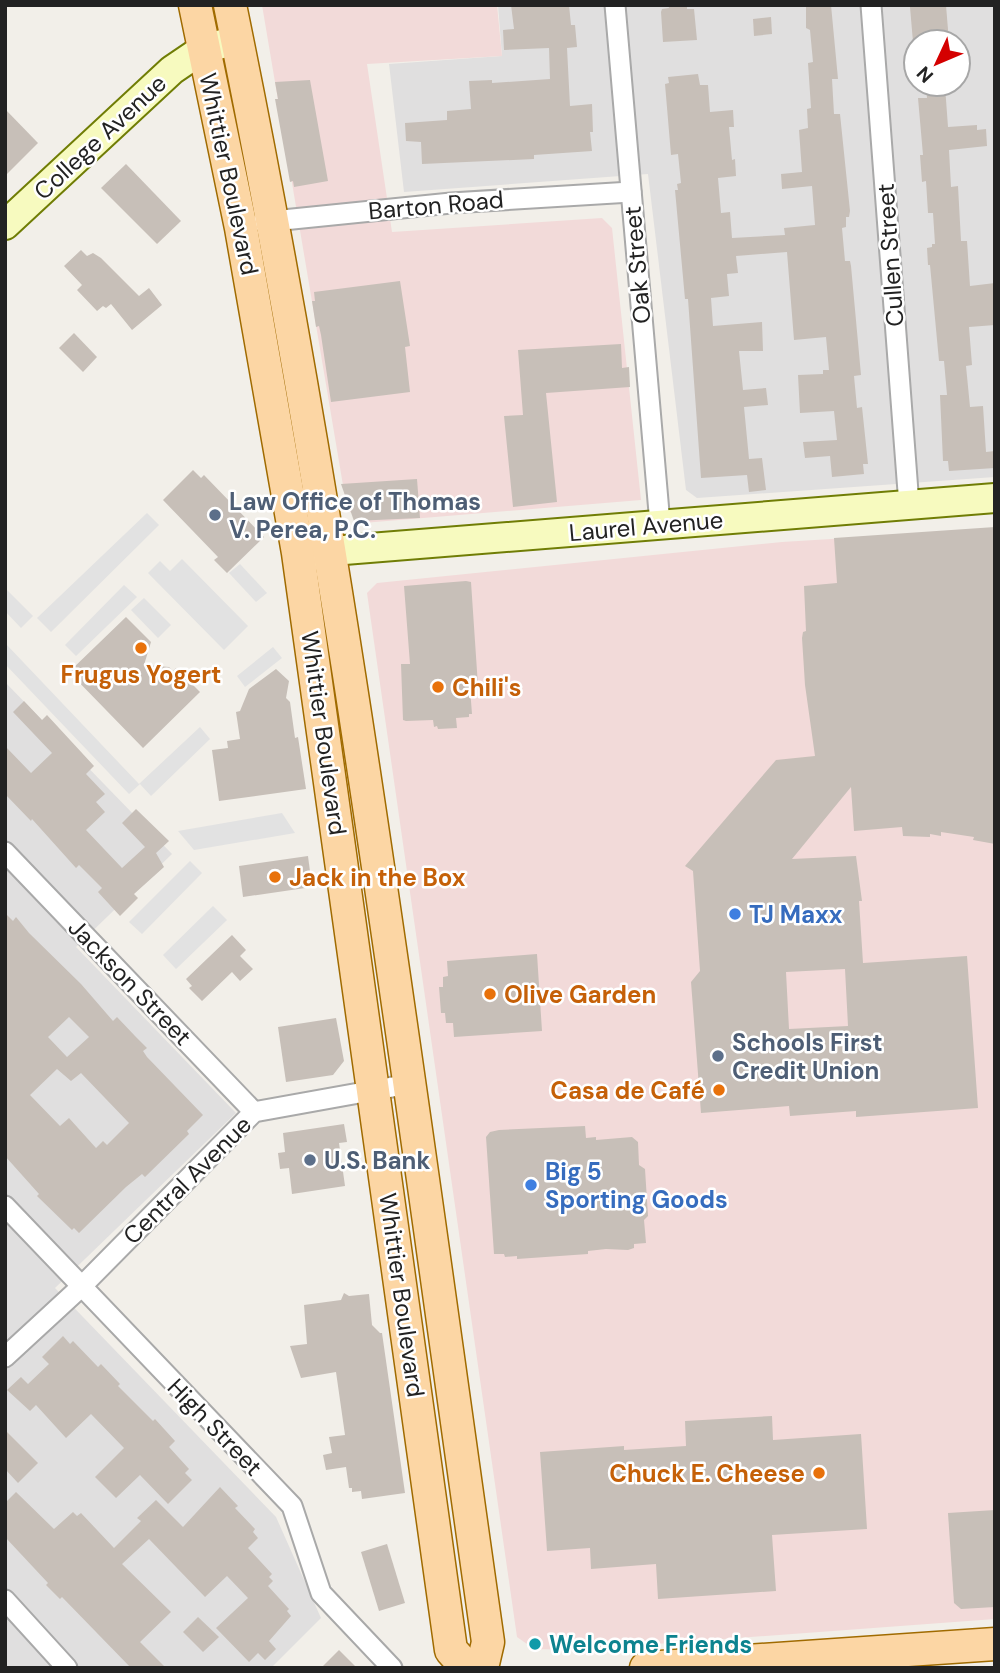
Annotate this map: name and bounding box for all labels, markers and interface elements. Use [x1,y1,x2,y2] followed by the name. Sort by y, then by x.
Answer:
[902,28,972,98] north arrow
[911,61,939,88] text: N
[27,68,173,206] street label: College Avenue
[192,70,266,278] street label: Whittier Boulevard
[870,182,910,328] street label: Cullen Street
[367,184,505,226] street label: Barton Road
[616,205,658,325] street label: Oak Street
[229,486,481,545] place label: Law Office of Thomas V. Perea, P.C.
[568,504,724,548] street label: Laurel Avenue
[207,507,223,523] marker: Law Office of Thomas V. Perea, P.C.
[294,629,354,837] street label: Whittier Boulevard
[133,640,149,656] marker: Frugus Yogert
[61,659,221,690] place label: Frugus Yogert
[452,672,522,703] place label: Chili's
[430,679,446,695] marker: Chili's
[289,862,466,893] place label: Jack in the Box
[267,869,283,885] marker: Jack in the Box
[749,899,843,930] place label: TJ Maxx
[727,906,743,922] marker: TJ Maxx
[62,912,198,1052] street label: Jackson Street
[504,979,656,1010] place label: Olive Garden
[482,986,498,1002] marker: Olive Garden
[732,1027,883,1086] place label: Schools First Credit Union
[710,1048,726,1064] marker: Schools First Credit Union
[550,1075,705,1106] place label: Casa de Café
[711,1082,727,1098] marker: Casa de Café
[116,1109,258,1251] street label: Central Avenue
[324,1145,430,1176] place label: U.S. Bank
[302,1152,318,1168] marker: U.S. Bank
[545,1156,728,1215] place label: Big 5 Sporting Goods
[523,1177,539,1193] marker: Big 5 Sporting Goods
[372,1191,432,1399] street label: Whittier Boulevard
[161,1372,269,1482] street label: High Street
[609,1458,805,1489] place label: Chuck E. Cheese
[811,1465,827,1481] marker: Chuck E. Cheese
[549,1629,752,1660] place label: Welcome Friends
[527,1636,543,1652] marker: Welcome Friends

